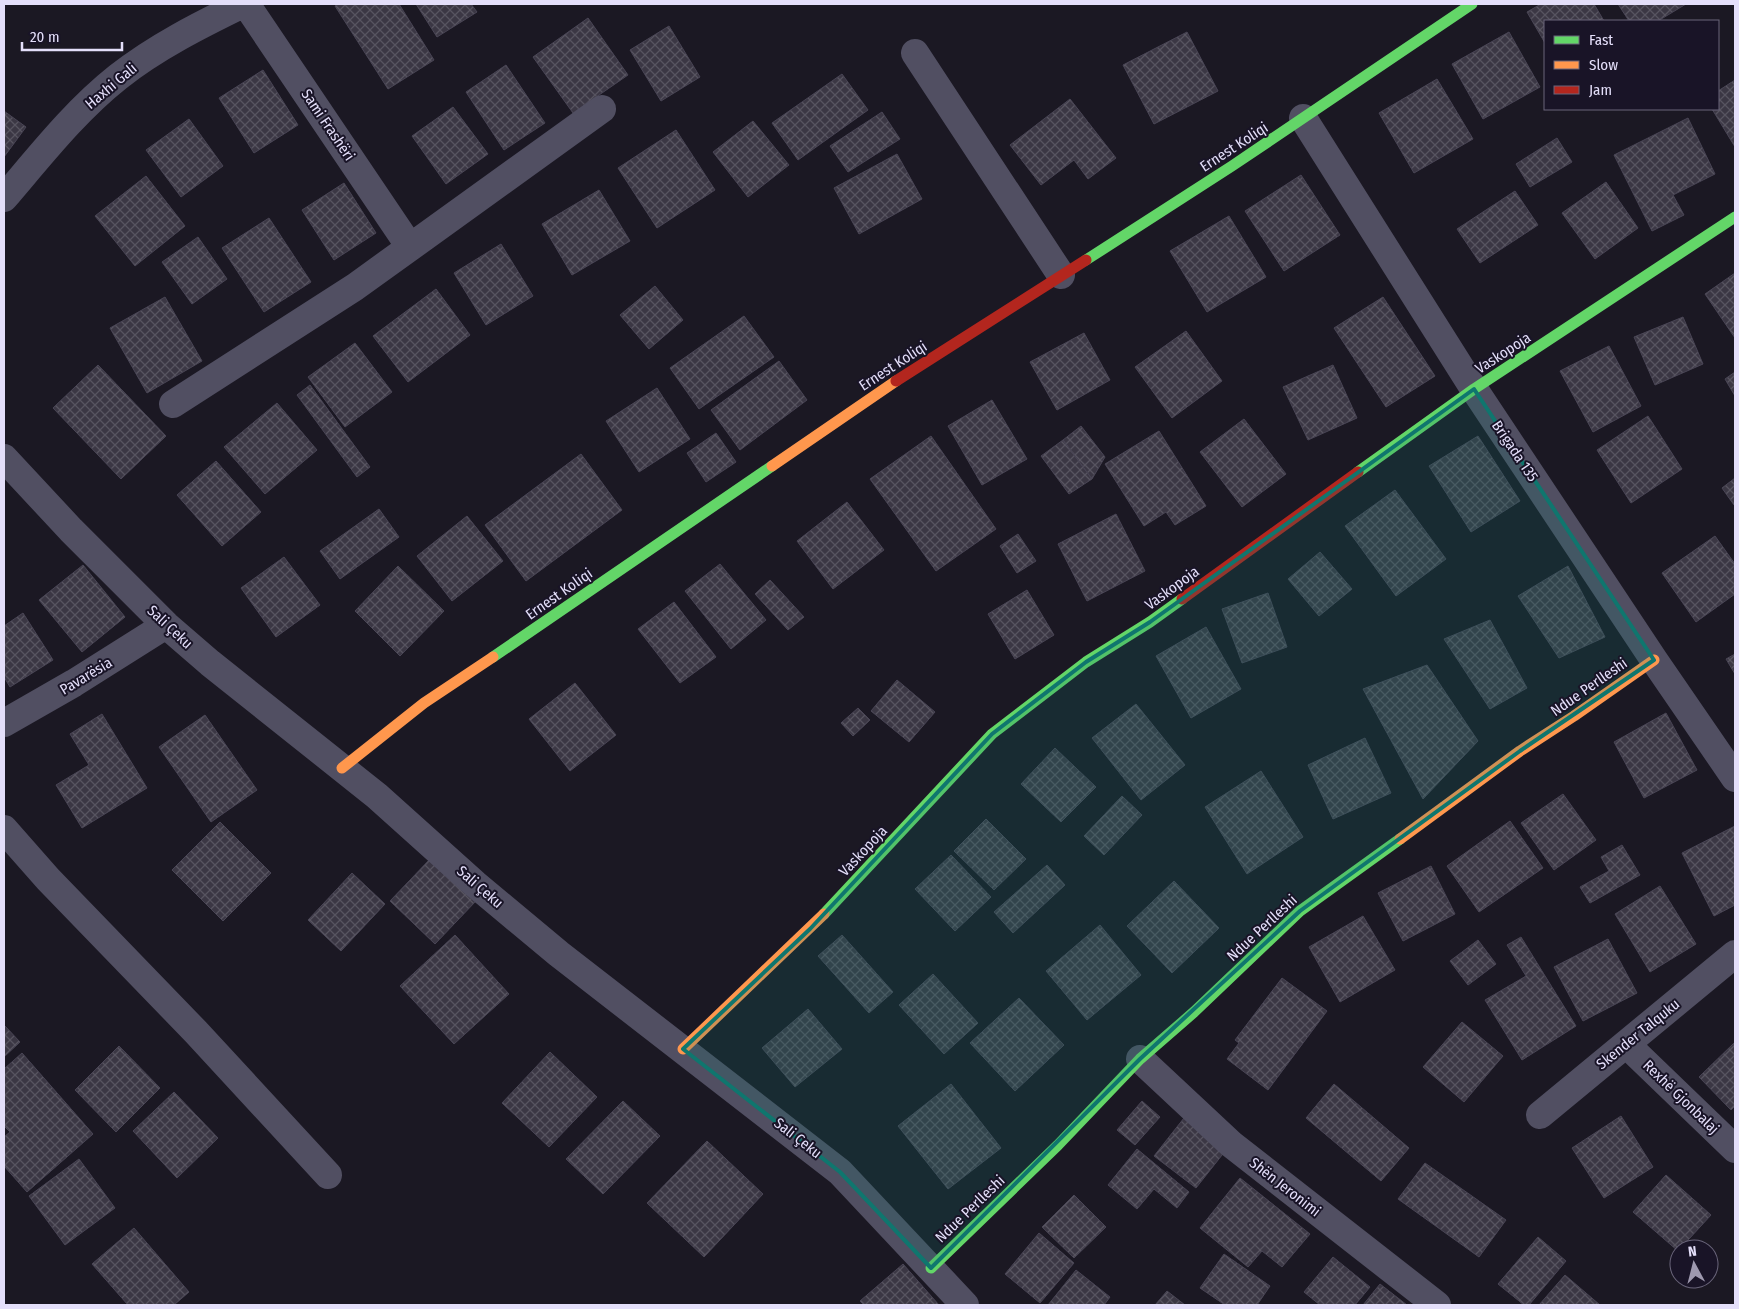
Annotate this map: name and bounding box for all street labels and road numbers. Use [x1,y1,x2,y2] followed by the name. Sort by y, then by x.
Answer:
[82,59,140,113] street label: Haxhi Gali
[297,86,359,164] street label: Sami Frashëri
[1197,118,1271,176] street label: Ernest Koliqi
[1472,328,1534,378] street label: Vaskopoja
[856,337,930,395] street label: Ernest Koliqi
[1488,417,1542,485] street label: Brigada 135
[1141,562,1203,614] street label: Vaskopoja
[522,564,596,624] street label: Ernest Koliqi
[144,602,196,652] street label: Sali Çeku
[57,653,115,699] street label: Pavarësia
[1547,654,1631,720] street label: Ndue Perlleshi
[835,822,891,880] street label: Vaskopoja
[453,862,507,912] street label: Sali Çeku
[1223,891,1301,965] street label: Ndue Perlleshi
[1593,995,1683,1073] street label: Skender Talquku
[1639,1056,1723,1138] street label: Rexhë Gjonbalaj
[771,1114,825,1162] street label: Sali Çeku
[1246,1154,1324,1220] street label: Shën Jeronimi
[932,1172,1008,1246] street label: Ndue Perlleshi

